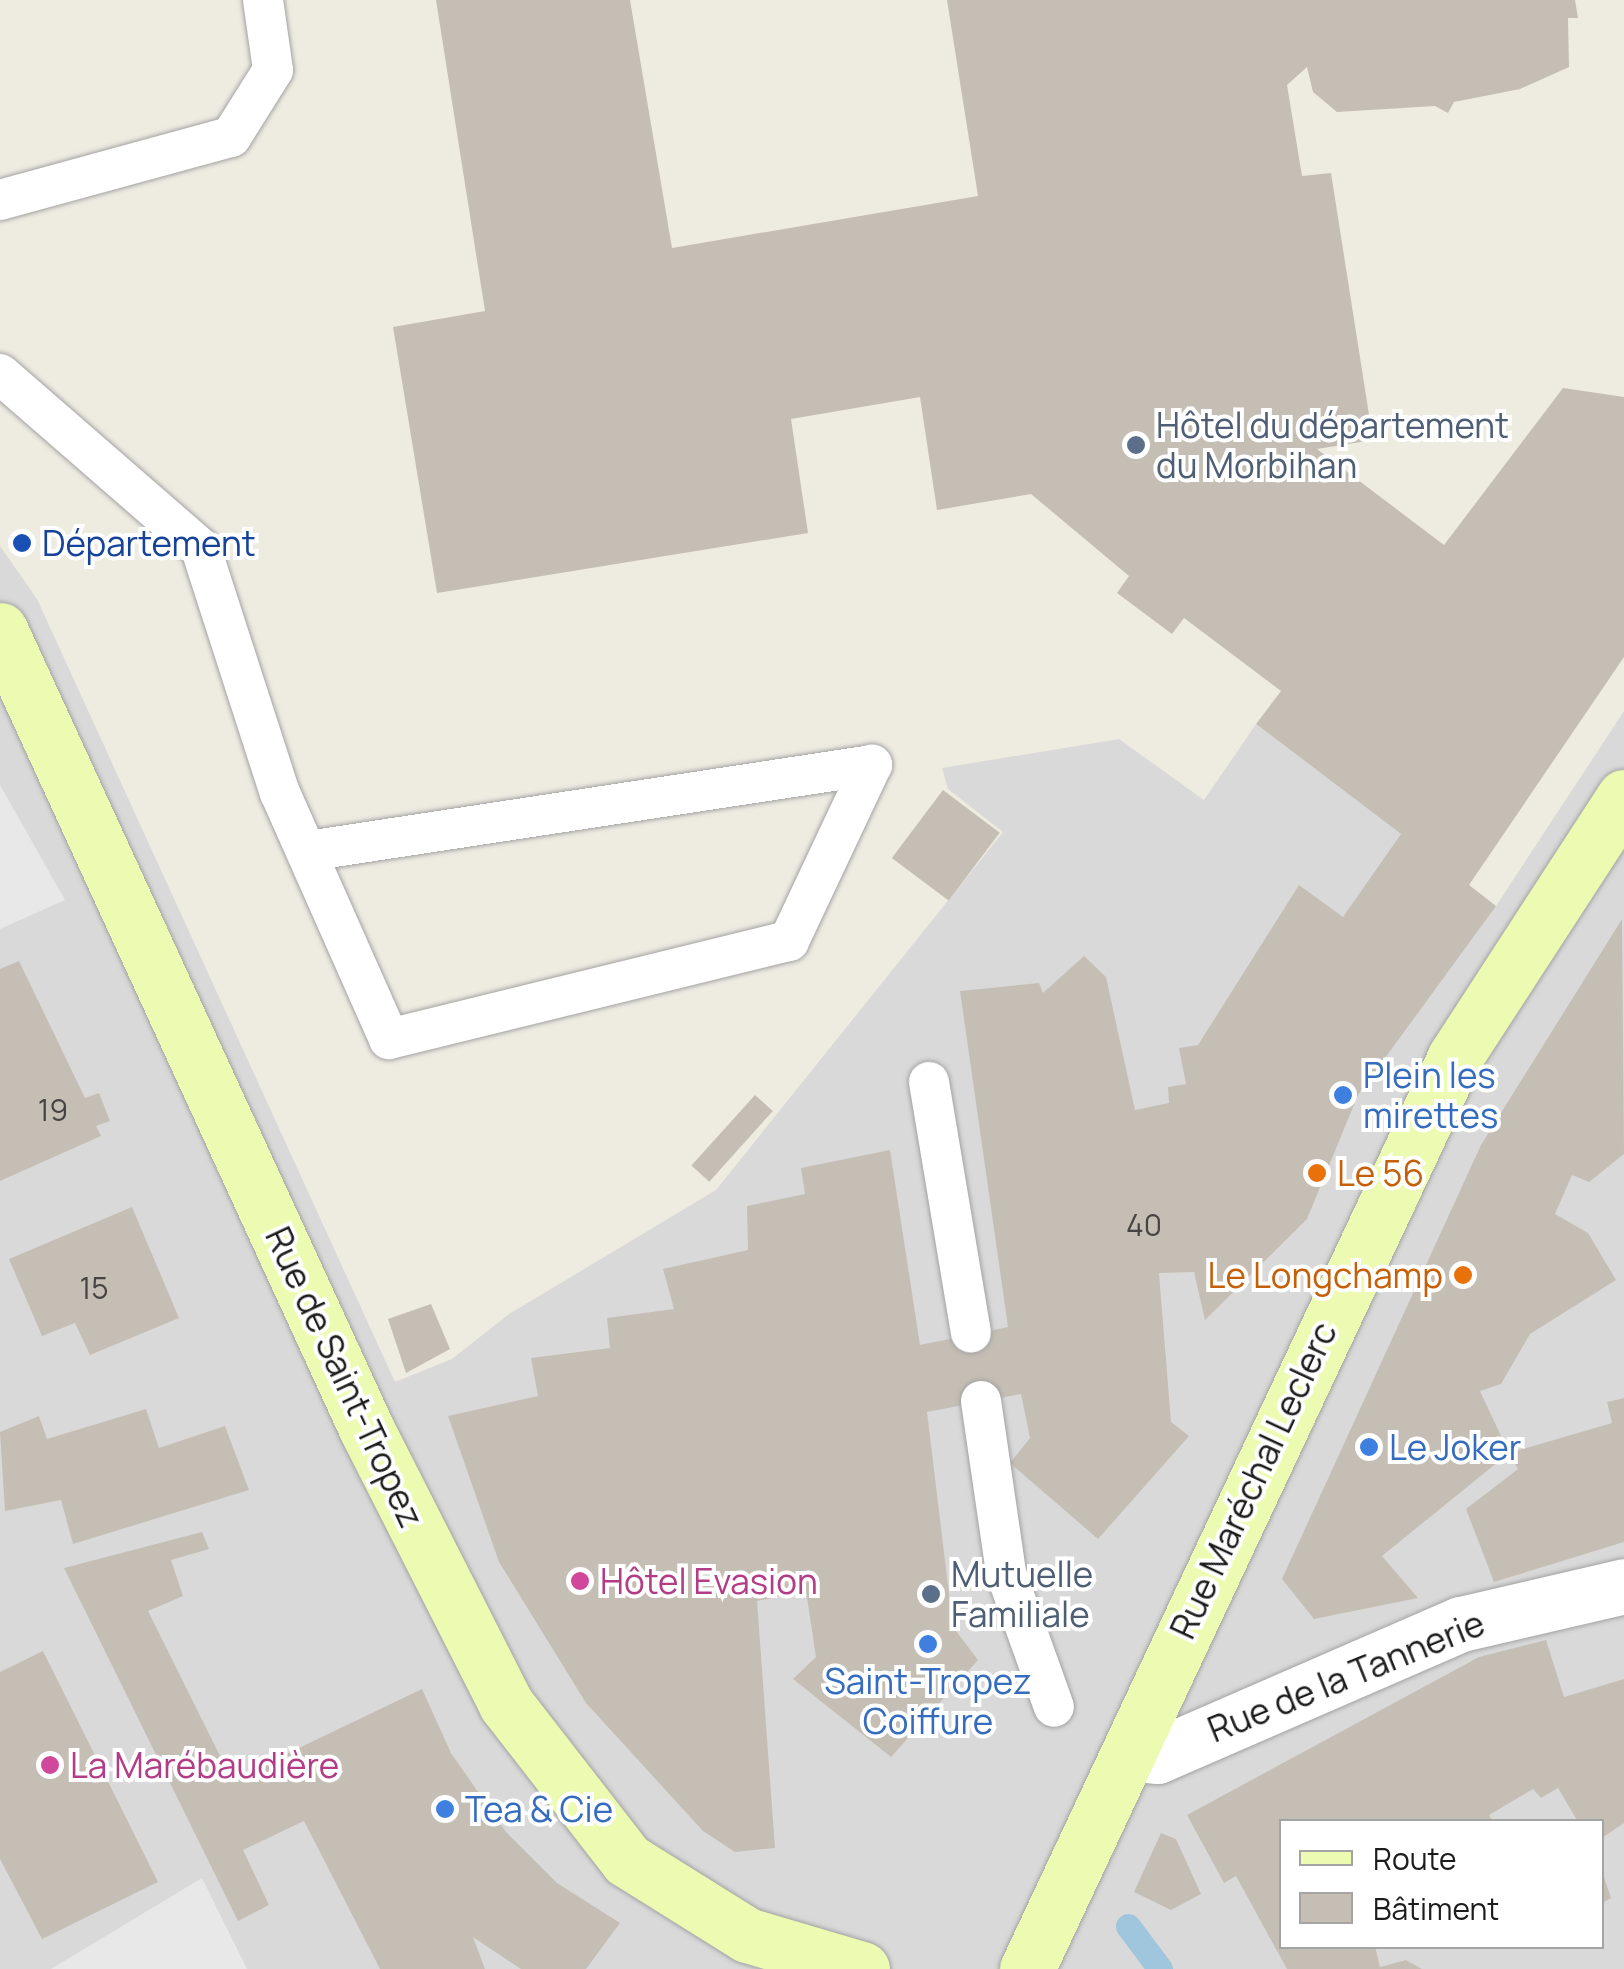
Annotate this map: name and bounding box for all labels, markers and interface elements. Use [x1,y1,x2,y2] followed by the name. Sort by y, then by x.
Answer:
[1156,404,1509,486] place label: Hôtel du département du Morbihan
[1125,434,1147,456] marker: Hôtel du département du Morbihan
[42,522,256,564] place label: Département
[11,532,33,554] marker: Département
[1363,1054,1498,1136] place label: Plein les mirettes
[1332,1084,1354,1106] marker: Plein les mirettes
[38,1092,68,1128] house number: 19
[1337,1152,1424,1194] place label: Le 56
[1306,1162,1328,1184] marker: Le 56
[1126,1207,1162,1243] house number: 40
[257,1220,433,1534] street label: Rue de Saint-Tropez
[1208,1254,1443,1296] place label: Le Longchamp
[1452,1264,1474,1286] marker: Le Longchamp
[79,1270,109,1306] house number: 15
[1161,1315,1345,1645] street label: Rue Maréchal Leclerc
[1389,1426,1521,1468] place label: Le Joker
[1358,1436,1380,1458] marker: Le Joker
[951,1553,1093,1635] place label: Mutuelle Familiale
[600,1560,818,1602] place label: Hôtel Evasion
[569,1570,591,1592] marker: Hôtel Evasion
[920,1583,942,1605] marker: Mutuelle Familiale
[1202,1601,1490,1751] street label: Rue de la Tannerie
[917,1633,939,1655] marker: Saint-Tropez Coiffure
[824,1660,1032,1742] place label: Saint-Tropez Coiffure
[70,1744,339,1786] place label: La Marébaudière
[39,1754,61,1776] marker: La Marébaudière
[465,1788,613,1830] place label: Tea & Cie
[434,1798,456,1820] marker: Tea & Cie
[1279,1819,1604,1949] legend
[1373,1838,1456,1879] text: Route
[1373,1888,1499,1929] text: Bâtiment

